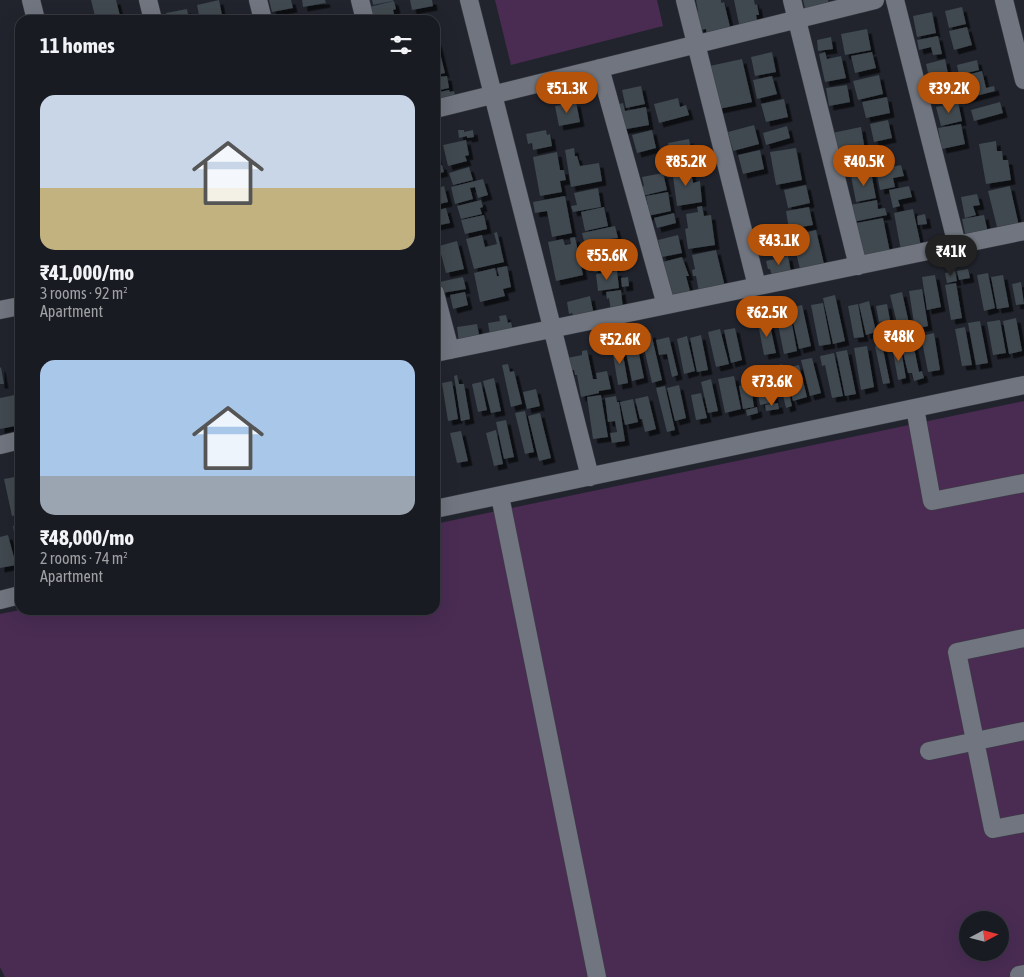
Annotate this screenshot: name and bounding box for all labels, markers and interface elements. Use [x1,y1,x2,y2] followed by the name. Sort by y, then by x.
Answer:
[387,31,415,59] icon: filters
[40,33,115,57] text: 11 homes
[526,72,608,114] pin: ₹51.3K
[908,72,990,114] pin: ₹39.2K
[547,79,587,97] text: ₹51.3K
[929,79,969,97] text: ₹39.2K
[183,128,273,218] icon: home
[645,144,727,187] pin: ₹85.2K
[823,144,905,187] pin: ₹40.5K
[666,152,706,170] text: ₹85.2K
[844,152,884,170] text: ₹40.5K
[738,224,820,266] pin: ₹43.1K
[759,231,799,249] text: ₹43.1K
[921,234,981,277] pin: ₹41K
[566,238,648,281] pin: ₹55.6K
[936,242,966,260] text: ₹41K
[587,246,627,264] text: ₹55.6K
[40,260,134,284] text: ₹41,000/mo
[40,284,128,302] text: 3 rooms · 92 m²
[726,296,808,338] pin: ₹62.5K
[40,302,103,320] text: Apartment
[747,303,787,321] text: ₹62.5K
[869,320,929,362] pin: ₹48K
[579,322,661,365] pin: ₹52.6K
[884,327,914,345] text: ₹48K
[600,330,640,348] text: ₹52.6K
[731,364,813,407] pin: ₹73.6K
[752,372,792,390] text: ₹73.6K
[183,393,273,483] icon: home
[40,525,134,549] text: ₹48,000/mo
[40,549,128,567] text: 2 rooms · 74 m²
[40,567,103,585] text: Apartment
[959,911,1009,961] north arrow
[959,911,1009,961] map controls

